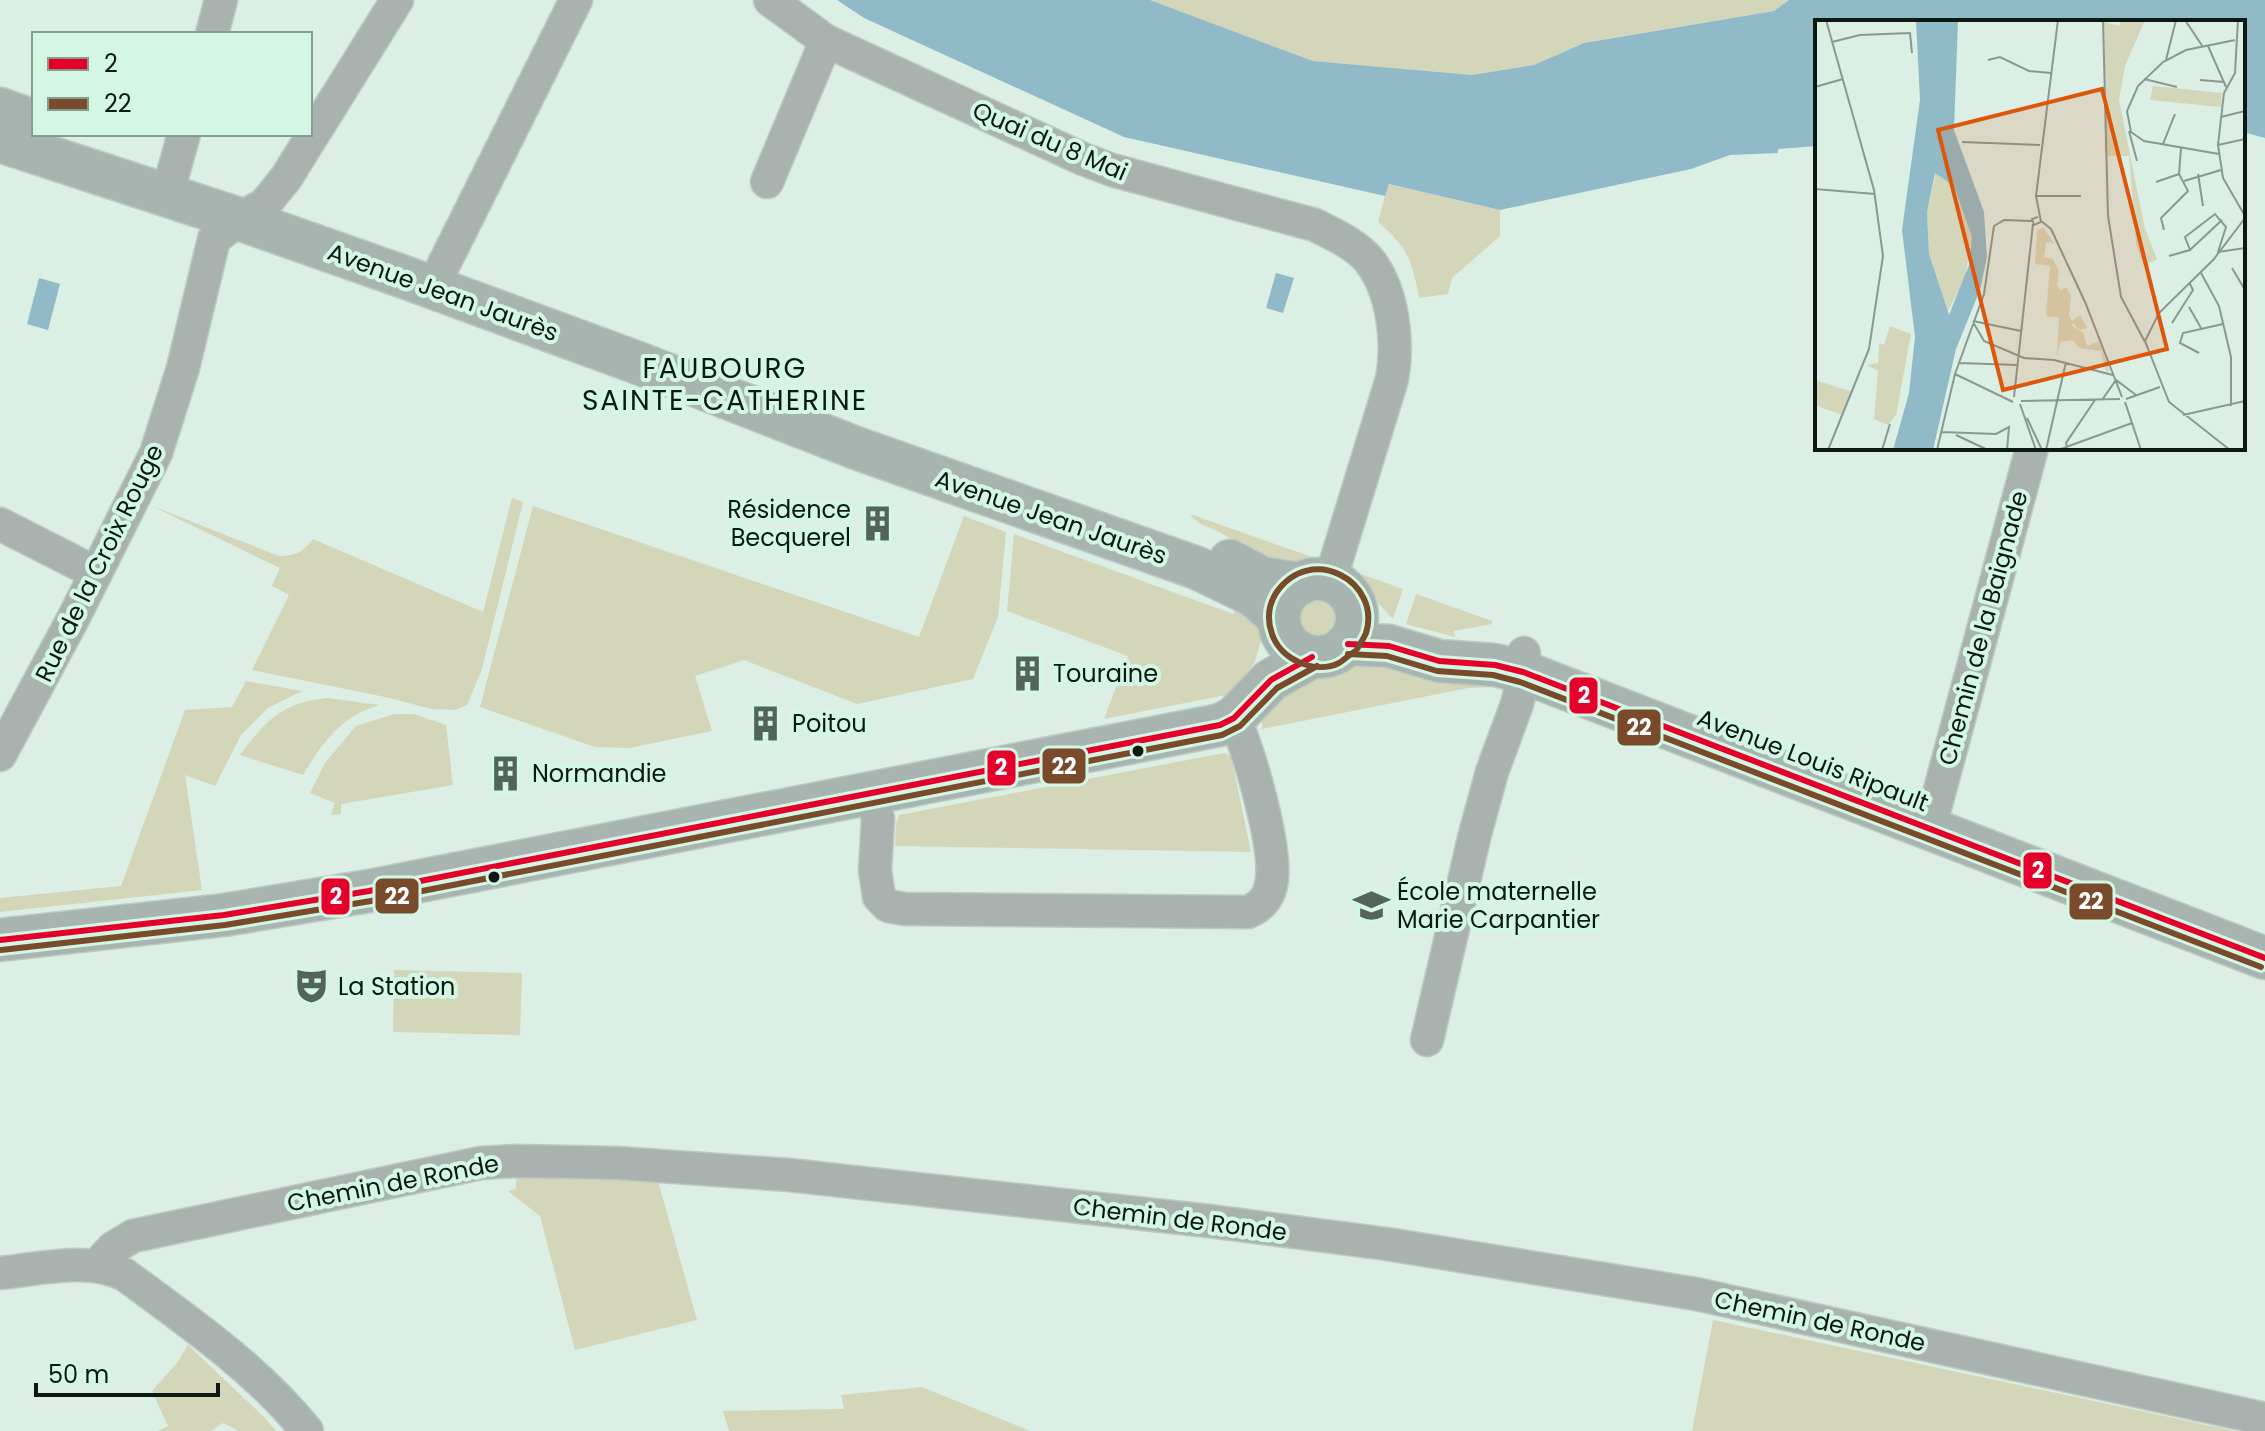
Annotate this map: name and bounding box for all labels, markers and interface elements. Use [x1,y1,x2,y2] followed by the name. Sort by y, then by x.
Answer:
[1815,20,2245,450] inset map
[32,32,312,136] legend
[104,47,118,80] text: 2
[104,87,132,120] text: 22
[968,94,1132,188] street label: Quai du 8 Mai
[323,235,563,349] street label: Avenue Jean Jaurès
[582,349,868,420] district label: FAUBOURG SAINTE-CATHERINE
[27,439,171,687] street label: Rue de la Croix Rouge
[931,462,1171,572] street label: Avenue Jean Jaurès
[1930,487,2036,769] street label: Chemin de la Baignade
[727,493,851,554] place label: Résidence Becquerel
[858,504,896,542] building icon: Résidence Becquerel
[1008,654,1046,692] building icon: Touraine
[1053,657,1158,690] place label: Touraine
[1568,676,1599,715] line badge: 2
[1578,680,1590,711] text: 2
[1693,701,1933,819] street label: Avenue Louis Ripault
[747,704,785,742] building icon: Poitou
[792,707,867,740] place label: Poitou
[1616,708,1662,747] line badge: 22
[1626,712,1652,743] text: 22
[1130,743,1146,759] unlabelled marker
[1041,747,1087,785] line badge: 22
[986,749,1017,787] line badge: 2
[1051,751,1077,782] text: 22
[995,752,1007,783] text: 2
[487,754,525,792] building icon: Normandie
[532,757,667,790] place label: Normandie
[2022,851,2053,890] line badge: 2
[2032,855,2044,886] text: 2
[486,869,502,885] unlabelled marker
[1397,875,1600,936] place label: École maternelle Marie Carpantier
[320,877,351,916] line badge: 2
[374,877,420,915] line badge: 22
[330,881,342,912] text: 2
[384,881,410,912] text: 22
[2068,882,2114,921] line badge: 22
[1352,886,1390,924] school or university icon: École maternelle Marie Carpantier
[2078,886,2104,917] text: 22
[293,967,331,1005] theatre icon: La Station
[338,970,455,1003] place label: La Station
[284,1146,502,1220] street label: Chemin de Ronde
[1071,1190,1289,1248] street label: Chemin de Ronde
[1711,1283,1929,1359] street label: Chemin de Ronde
[36,1347,218,1397] scale bar
[48,1358,109,1391] text: 50 m

